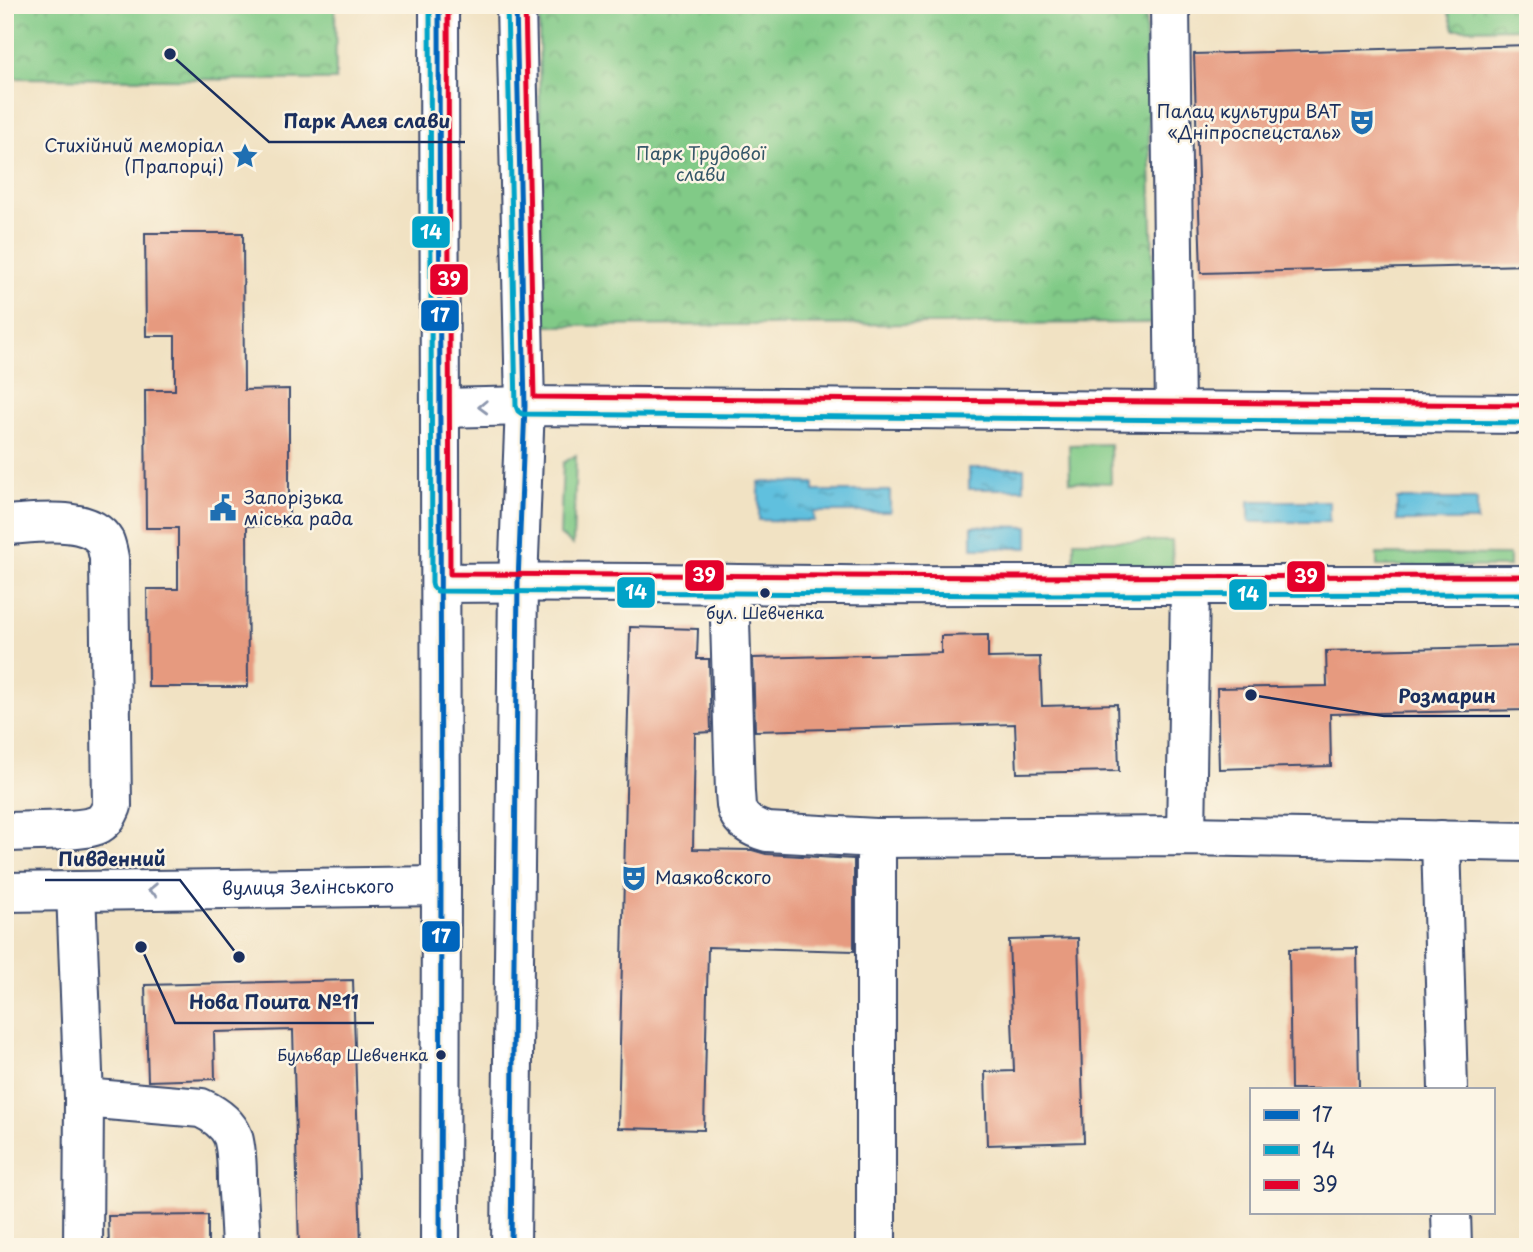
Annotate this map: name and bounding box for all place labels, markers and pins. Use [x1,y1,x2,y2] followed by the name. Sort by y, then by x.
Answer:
[1157,97,1342,145] place label: Палац культури ВАТ «Дніпроспецсталь»
[269,102,465,142] callout: Парк Алея слави
[1347,107,1377,137] theatre icon: Палац культури ВАТ «Дніпроспецсталь»
[44,131,224,179] place label: Стихійний меморіал (Прапорці)
[230,141,260,171] place icon: Стихійний меморіал (Прапорці)
[244,483,354,531] place label: Запорізька міська рада
[208,493,238,523] public building icon: Запорізька міська рада
[758,586,772,600] marker: бул. Шевченка
[706,600,824,624] place label: бул. Шевченка
[1384,676,1510,716] callout: Розмарин
[45,840,180,880] callout: Пивденний
[619,863,649,893] theatre icon: Маяковского
[655,863,771,890] place label: Маяковского
[175,983,374,1023] callout: Нова Пошта №11
[277,1042,428,1066] place label: Бульвар Шевченка
[434,1048,448,1062] marker: Бульвар Шевченка

